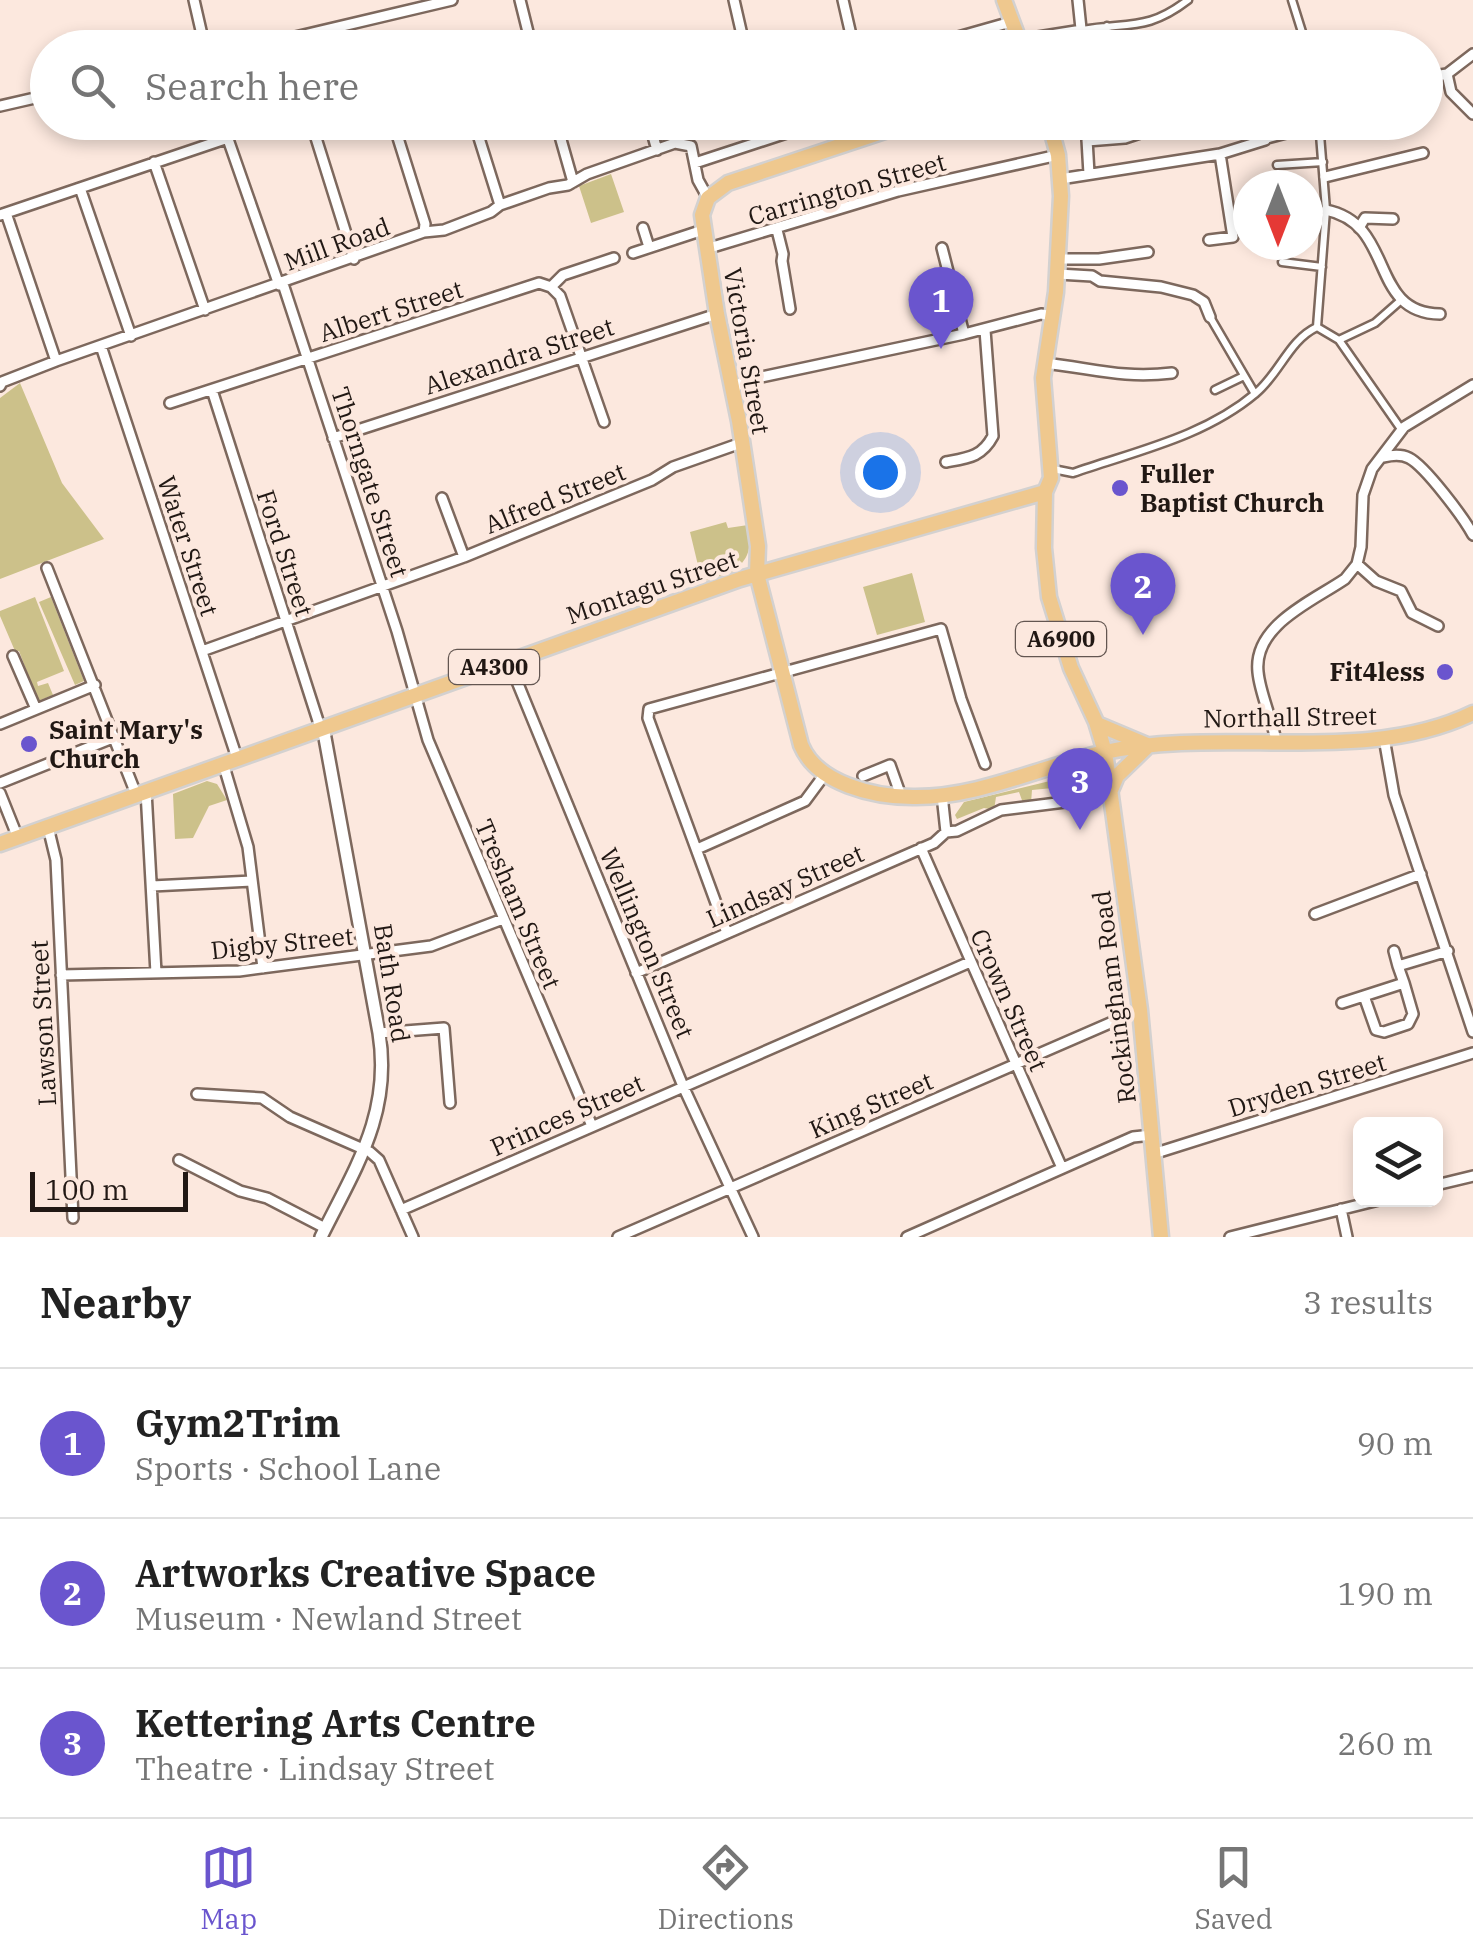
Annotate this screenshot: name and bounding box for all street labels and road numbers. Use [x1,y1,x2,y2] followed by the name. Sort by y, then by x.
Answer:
[744,144,950,233] street label: Carrington Street
[279,209,394,278] street label: Mill Road
[717,265,778,437] street label: Victoria Street
[315,272,467,349] street label: Albert Street
[420,309,618,402] street label: Alexandra Street
[324,382,417,581] street label: Thorngate Street
[480,454,630,541] street label: Alfred Street
[150,472,227,620] street label: Water Street
[250,485,321,620] street label: Ford Street
[562,542,742,631] street label: Montagu Street
[1016,622,1106,656] road number: A6900
[449,650,539,684] road number: A4300
[1203,698,1377,735] street label: Northall Street
[468,814,569,994] street label: Tresham Street
[701,836,869,935] street label: Lindsay Street
[592,843,703,1043] street label: Wellington Street
[1084,889,1143,1105] street label: Rockingham Road
[209,919,355,966] street label: Digby Street
[367,921,418,1045] street label: Bath Road
[963,924,1056,1076] street label: Crown Street
[22,939,63,1107] street label: Lawson Street
[1224,1045,1390,1124] street label: Dryden Street
[804,1064,938,1145] street label: King Street
[485,1066,649,1163] street label: Princes Street

